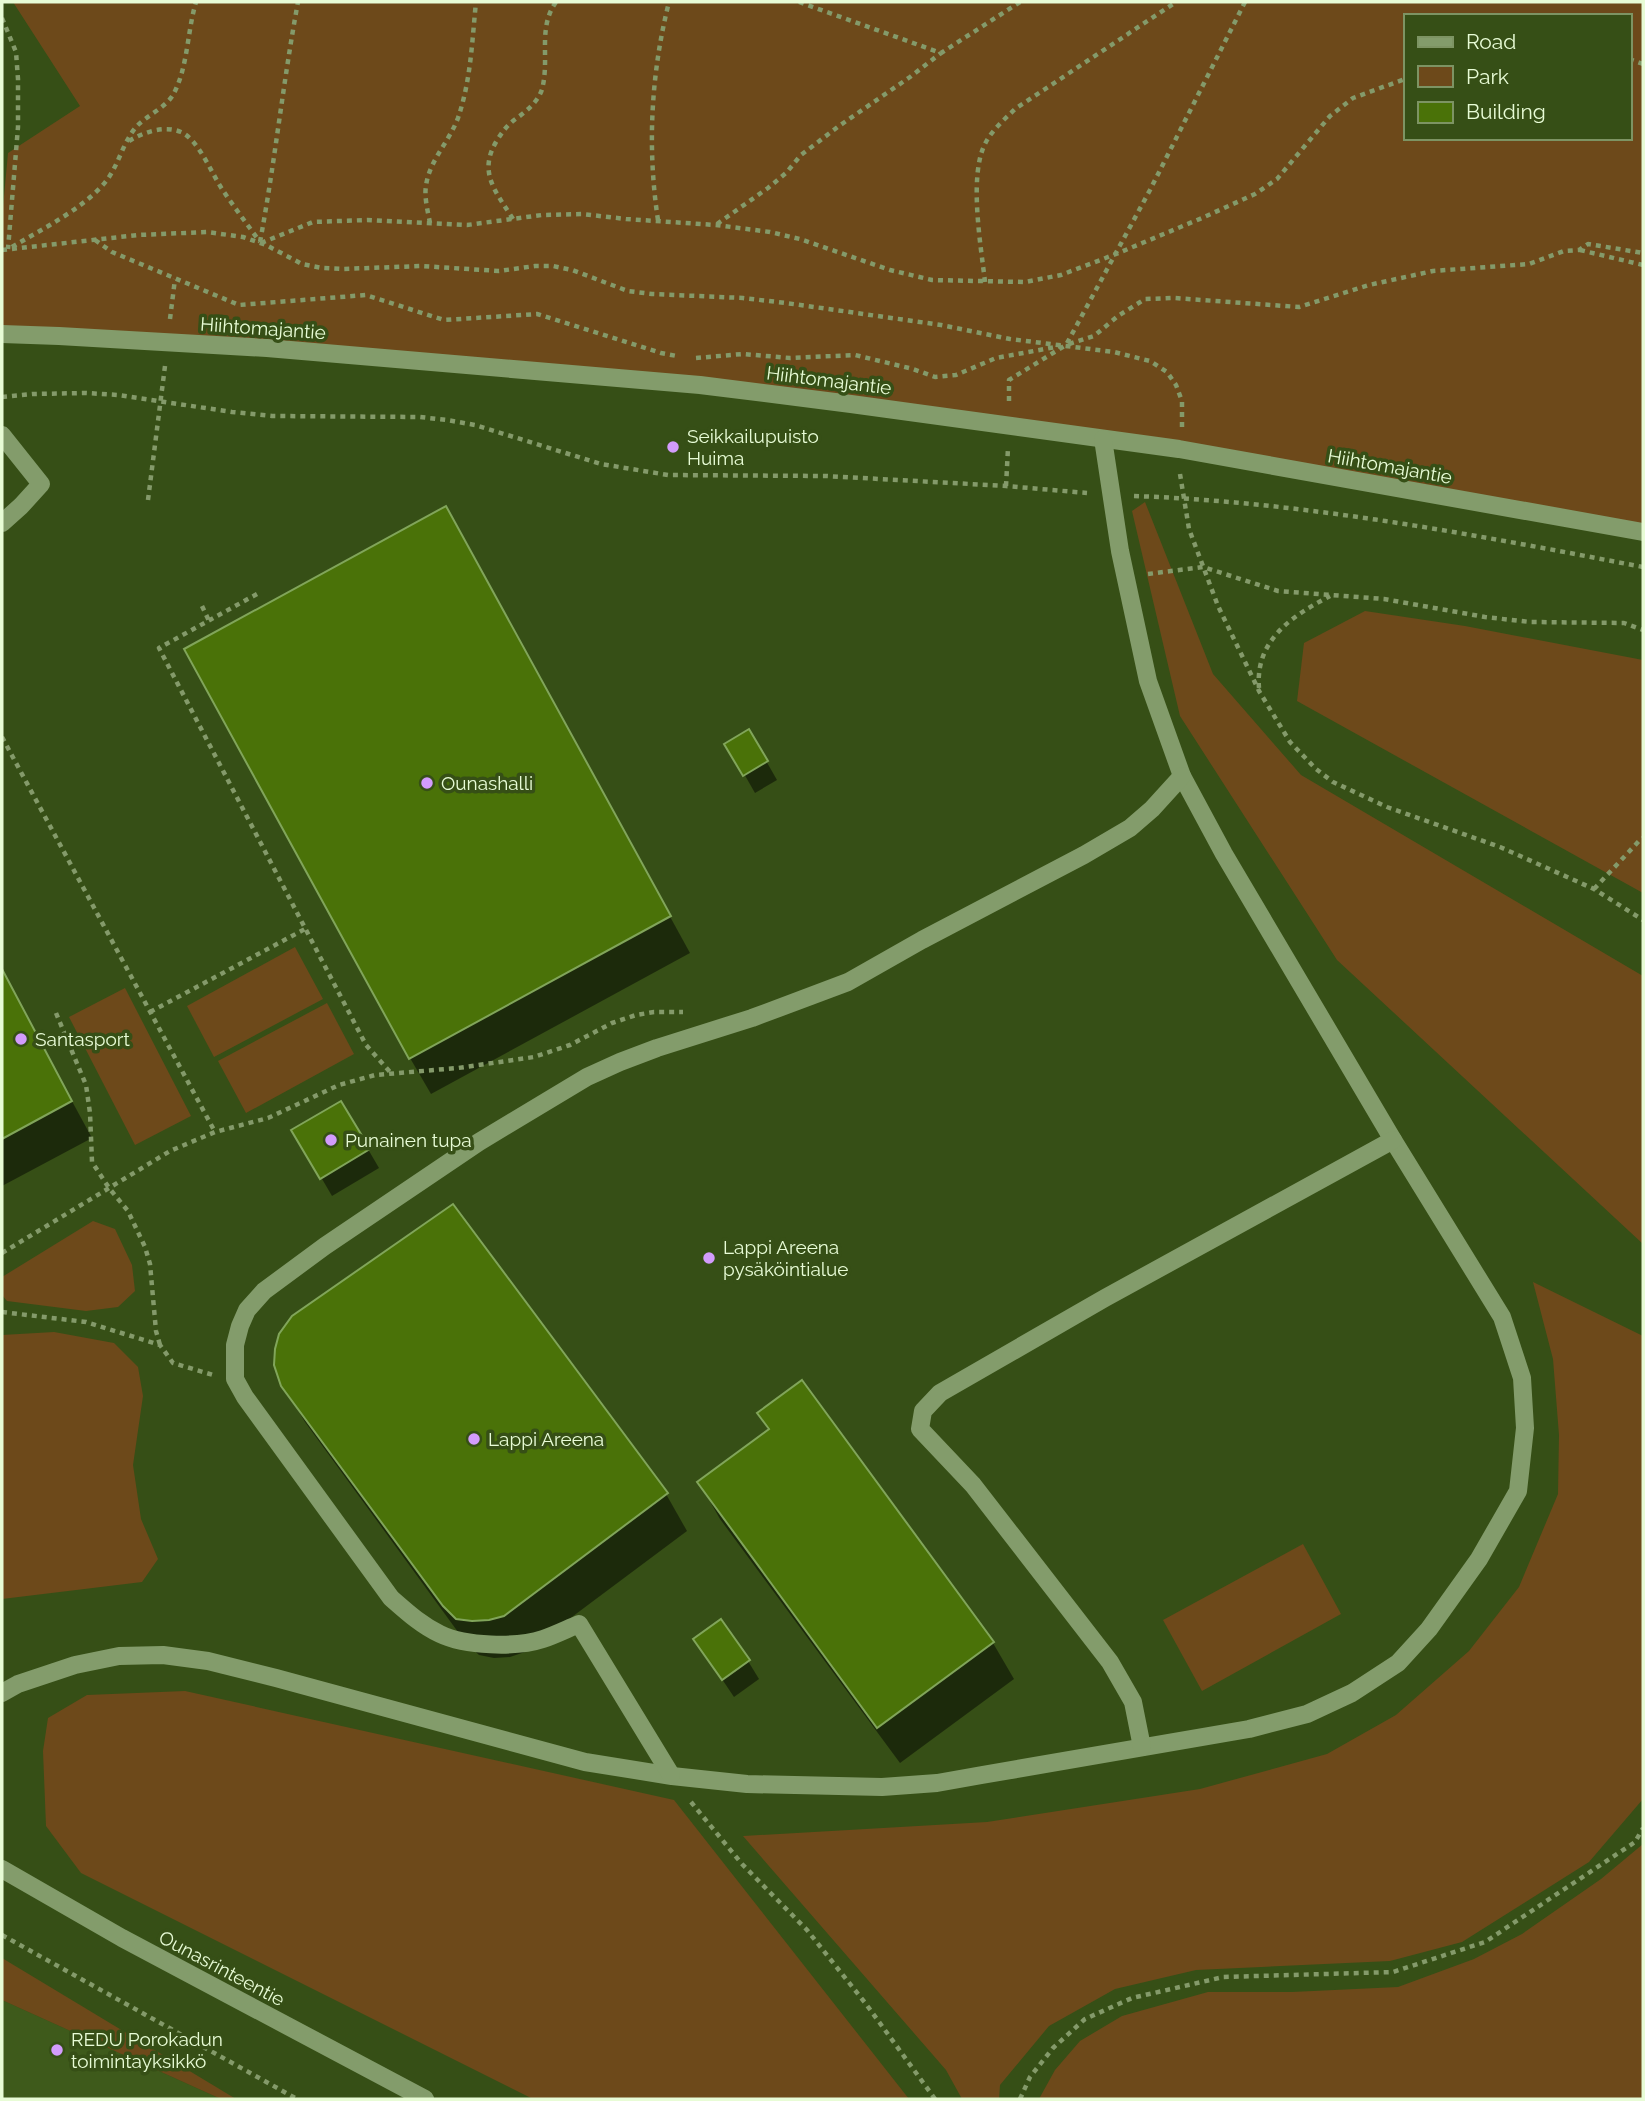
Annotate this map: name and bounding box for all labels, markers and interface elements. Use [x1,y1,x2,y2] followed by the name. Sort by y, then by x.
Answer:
[1404,14,1631,140] legend
[1466,29,1516,54] text: Road
[1466,64,1509,89] text: Park
[1466,99,1546,124] text: Building
[199,313,327,343] street label: Hiihtomajantie
[765,361,893,399] street label: Hiihtomajantie
[687,425,819,469] place label: Seikkailupuisto Huima
[665,439,681,455] marker: Seikkailupuisto Huima
[1326,444,1454,488] street label: Hiihtomajantie
[441,772,533,794] place label: Ounashalli
[419,775,435,791] marker: Ounashalli
[35,1028,130,1050] place label: Santasport
[13,1031,29,1047] marker: Santasport
[345,1129,472,1151] place label: Punainen tupa
[323,1132,339,1148] marker: Punainen tupa
[723,1236,848,1280] place label: Lappi Areena pysäköintialue
[701,1250,717,1266] marker: Lappi Areena pysäköintialue
[488,1428,604,1450] place label: Lappi Areena
[466,1431,482,1447] marker: Lappi Areena
[155,1926,289,2010] street label: Ounasrinteentie
[71,2028,223,2072] place label: REDU Porokadun toimintayksikkö
[49,2042,65,2058] marker: REDU Porokadun toimintayksikkö

